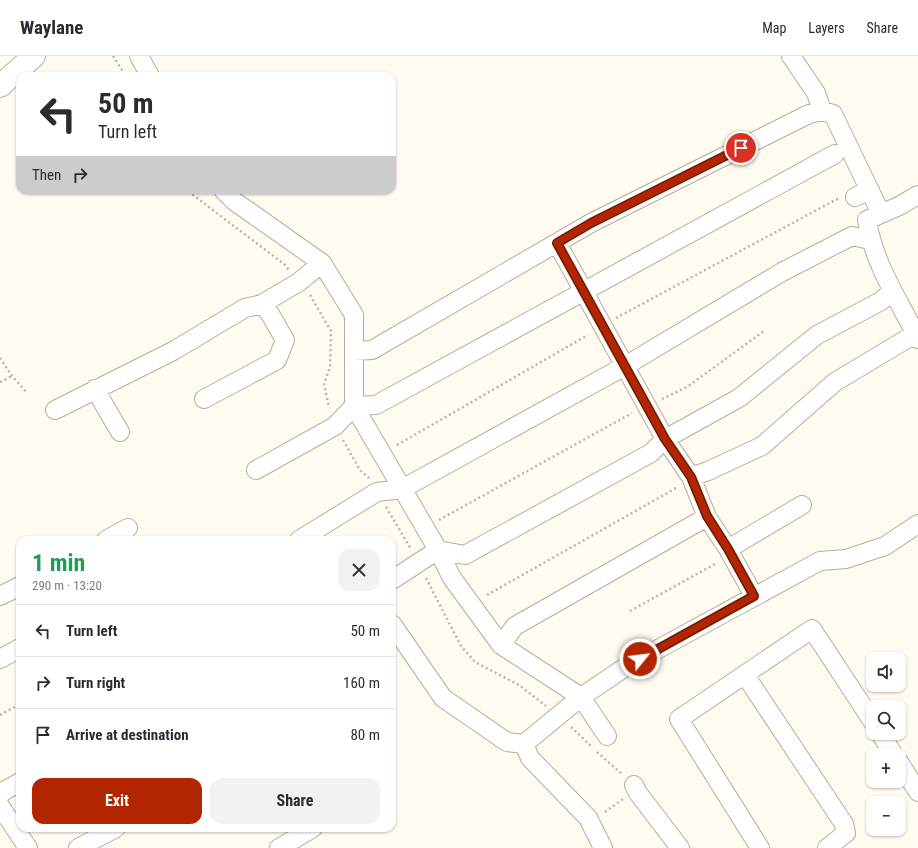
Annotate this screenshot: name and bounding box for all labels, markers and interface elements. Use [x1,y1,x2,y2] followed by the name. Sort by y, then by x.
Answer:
[20,16,83,39] text: Waylane
[762,20,786,36] text: Map
[808,20,845,36] text: Layers
[867,20,898,36] text: Share
[98,87,154,120] text: 50 m
[32,88,84,140] icon: left
[98,121,157,142] text: Turn left
[724,131,758,165] pin
[730,137,752,159] icon: arrive
[69,164,91,186] icon: right
[32,166,61,184] text: Then
[32,549,85,577] text: 1 min
[338,549,380,591] button: close
[32,578,102,593] text: 290 m · 13:20
[32,620,54,642] icon: left
[66,622,117,640] text: Turn left
[350,622,380,640] text: 50 m
[619,638,661,680] position arrow
[866,652,906,836] map controls
[866,652,906,692] button: sound
[32,672,54,694] icon: right
[66,674,125,692] text: Turn right
[343,674,380,692] text: 160 m
[866,700,906,740] button: search
[32,724,54,746] icon: arrive
[66,726,189,744] text: Arrive at destination
[350,726,380,744] text: 80 m
[866,748,906,788] button: +
[32,778,202,824] button: Exit
[210,778,380,824] button: Share
[866,796,906,836] button: −

